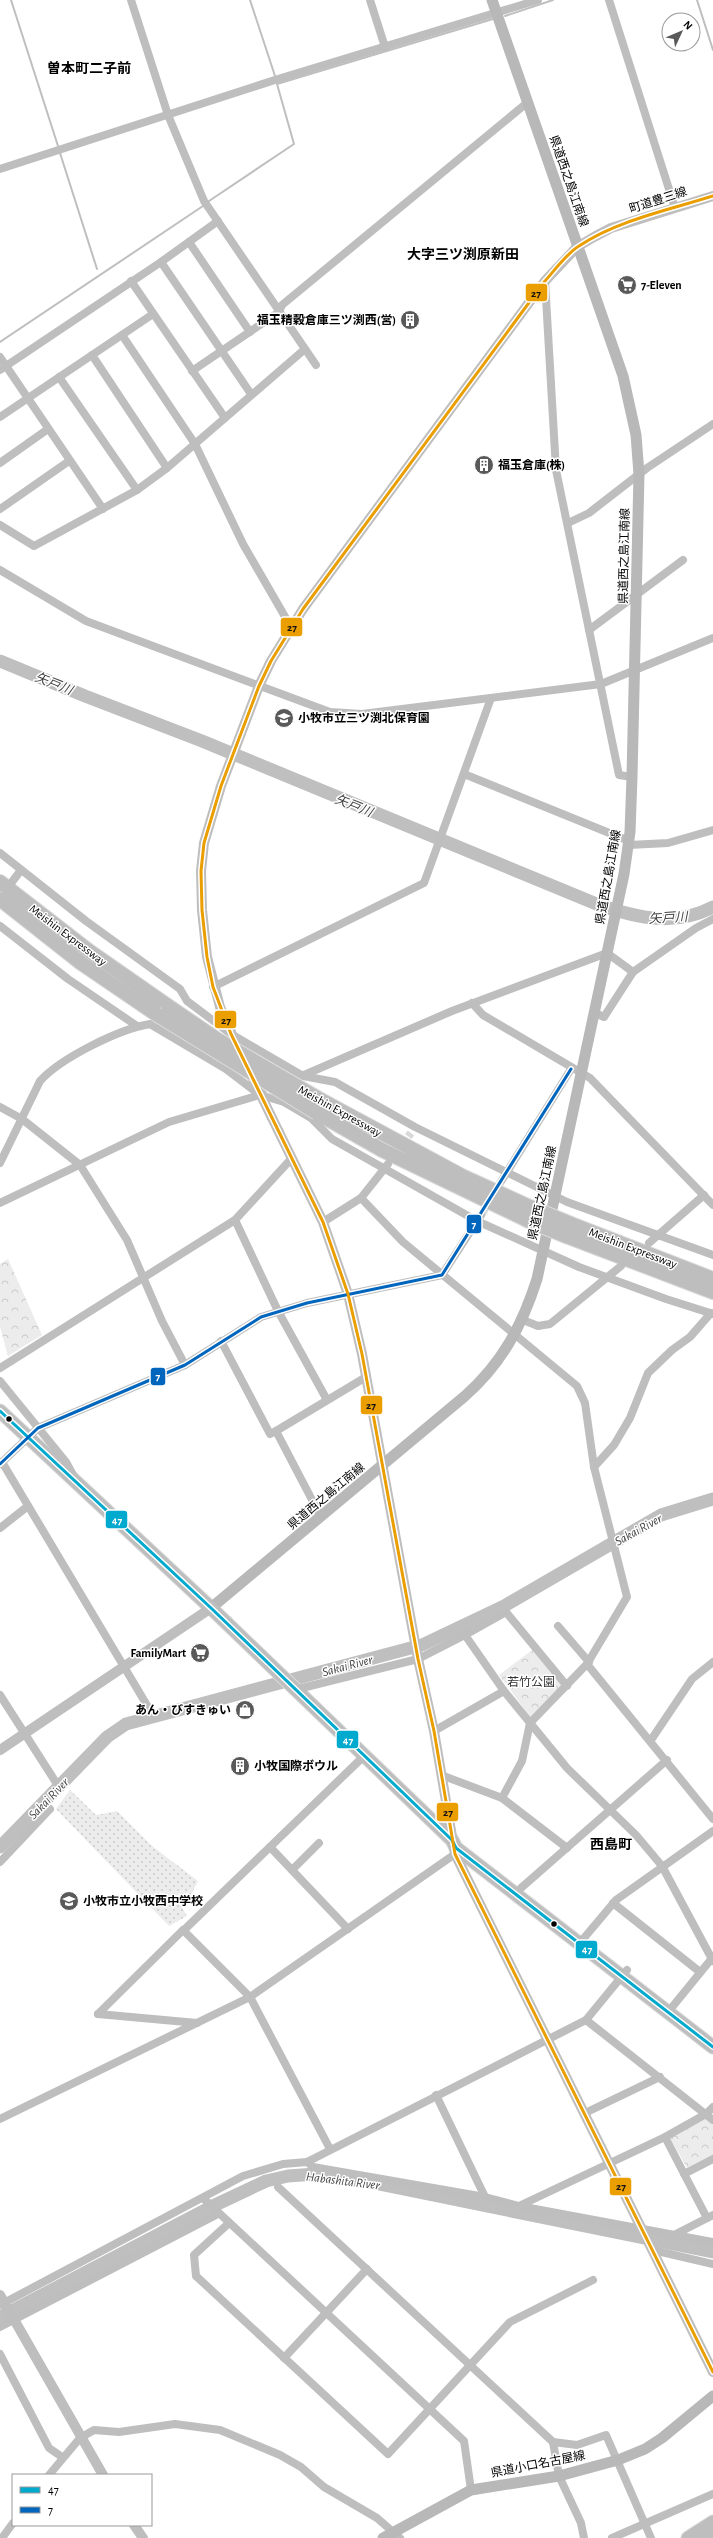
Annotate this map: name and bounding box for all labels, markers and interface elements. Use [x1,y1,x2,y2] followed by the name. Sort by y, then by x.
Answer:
[661,12,701,52] north arrow
[681,19,694,32] text: N
[47,60,131,76] district label: 曽本町二子前
[548,133,591,228] street label: 県道西之島江南線
[627,184,688,215] street label: 町道豊三線
[407,246,519,262] district label: 大字三ツ渕原新田
[616,274,638,296] supermarket icon: 7-Eleven
[641,279,682,291] place label: 7-Eleven
[525,283,548,302] line badge: 27
[531,288,541,299] text: 27
[399,309,421,331] building icon: 福玉精穀倉庫三ツ渕西(営)
[257,313,396,327] place label: 福玉精穀倉庫三ツ渕西(営)
[473,454,495,476] building icon: 福玉倉庫(株)
[498,459,565,472] place label: 福玉倉庫(株)
[616,508,631,604] street label: 県道西之島江南線
[280,617,303,637] line badge: 27
[287,622,297,633] text: 27
[33,670,76,698] water label: 矢戸川
[273,707,295,729] school or university icon: 小牧市立三ツ渕北保育園
[298,711,430,724] place label: 小牧市立三ツ渕北保育園
[333,792,376,820] water label: 矢戸川
[593,829,622,925] street label: 県道西之島江南線
[27,902,109,969] street label: Meishin Expressway
[648,910,690,926] water label: 矢戸川
[214,1010,237,1029] line badge: 27
[221,1015,231,1026] text: 27
[296,1083,384,1140] street label: Meishin Expressway
[525,1145,558,1241] street label: 県道西之島江南線
[466,1214,482,1234] line badge: 7
[472,1219,477,1230] text: 7
[587,1226,679,1271] street label: Meishin Expressway
[150,1367,166,1386] line badge: 7
[156,1371,161,1382] text: 7
[360,1395,383,1415] line badge: 27
[366,1400,376,1411] text: 27
[4,1414,14,1424] unlabelled marker
[285,1460,367,1531] street label: 県道西之島江南線
[105,1510,128,1529] line badge: 47
[613,1512,665,1549] water label: Sakai River
[112,1515,122,1526] text: 47
[189,1642,211,1664] supermarket icon: FamilyMart
[130,1647,186,1660] place label: FamilyMart
[321,1653,375,1679] water label: Sakai River
[507,1675,555,1688] park label: 若竹公園
[234,1699,256,1721] shop icon: あん・びすきゅい
[135,1703,231,1716] place label: あん・びすきゅい
[336,1730,359,1749] line badge: 47
[343,1735,353,1746] text: 47
[229,1755,251,1777] building icon: 小牧国際ボウル
[254,1759,338,1772] place label: 小牧国際ボウル
[26,1775,72,1822] water label: Sakai River
[436,1802,459,1822] line badge: 27
[443,1807,453,1818] text: 27
[590,1837,632,1852] district label: 西島町
[58,1890,80,1912] school or university icon: 小牧市立小牧西中学校
[83,1894,203,1907] place label: 小牧市立小牧西中学校
[549,1919,559,1929] unlabelled marker
[575,1940,598,1959] line badge: 47
[582,1944,592,1955] text: 47
[305,2171,381,2193] water label: Habashita River
[609,2177,632,2196] line badge: 27
[616,2181,626,2192] text: 27
[490,2448,586,2479] street label: 県道小口名古屋線
[12,2474,152,2526] legend
[48,2484,59,2496] text: 47
[48,2504,53,2516] text: 7

